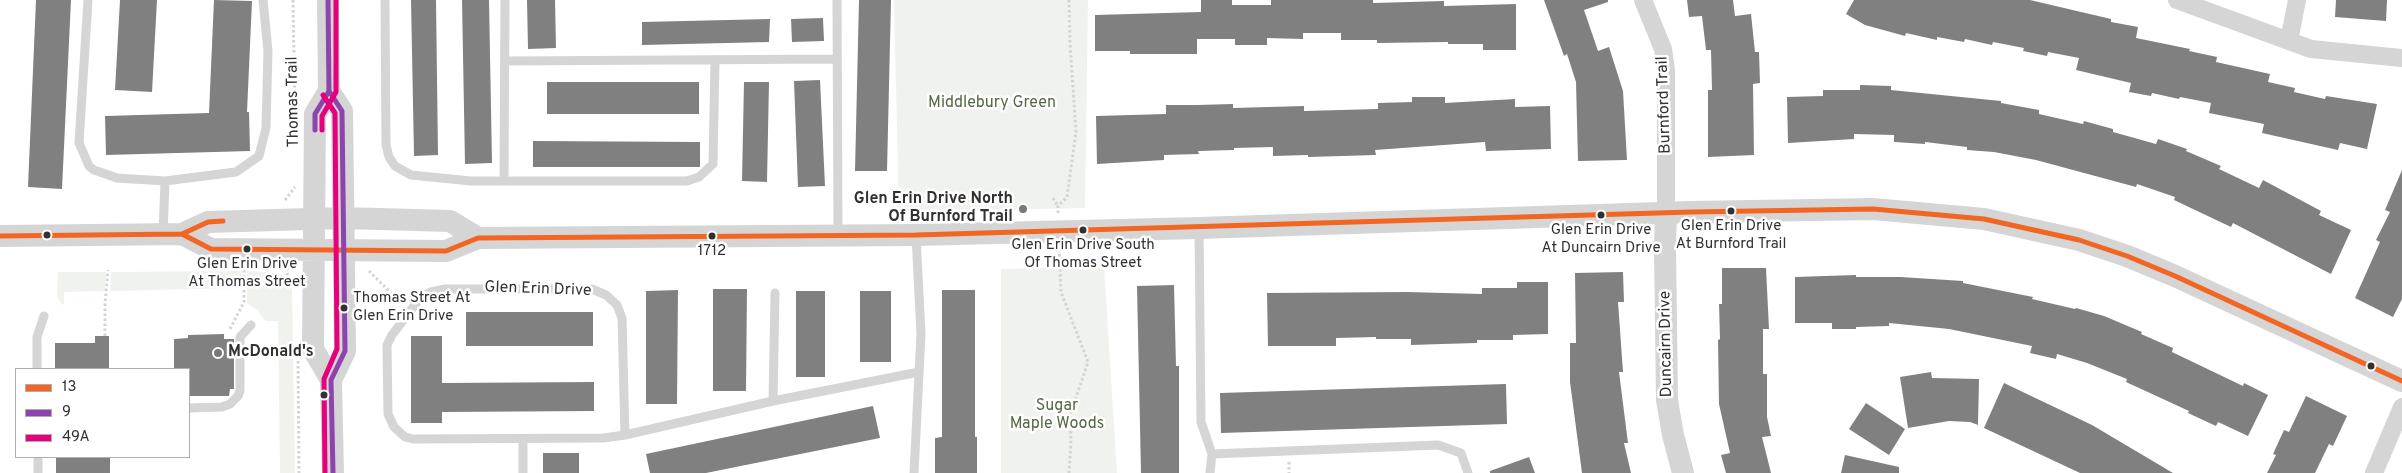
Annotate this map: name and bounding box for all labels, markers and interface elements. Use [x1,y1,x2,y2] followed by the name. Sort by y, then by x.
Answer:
[284,56,304,148] street label: Thomas Trail
[1654,56,1676,154] street label: Burnford Trail
[928,94,1056,114] park label: Middlebury Green
[854,190,1013,228] place label: Glen Erin Drive North Of Burnford Trail
[1017,203,1029,215] marker: Glen Erin Drive North Of Burnford Trail
[1726,206,1736,216] marker: Glen Erin Drive At Burnford Trail
[1596,210,1606,220] marker: Glen Erin Drive At Duncairn Drive
[1676,218,1786,253] place label: Glen Erin Drive At Burnford Trail
[1542,222,1660,257] place label: Glen Erin Drive At Duncairn Drive
[1078,225,1088,235] marker: Glen Erin Drive South Of Thomas Street
[42,230,52,240] unlabelled marker
[707,231,717,241] marker: 1712
[1011,237,1155,272] place label: Glen Erin Drive South Of Thomas Street
[698,243,726,261] place label: 1712
[242,244,252,254] marker: Glen Erin Drive At Thomas Street
[188,256,306,291] place label: Glen Erin Drive At Thomas Street
[484,279,592,301] street label: Glen Erin Drive
[353,290,470,325] place label: Thomas Street At Glen Erin Drive
[1656,291,1678,397] street label: Duncairn Drive
[339,303,349,313] marker: Thomas Street At Glen Erin Drive
[228,343,314,363] place label: McDonald's
[212,347,224,359] marker: McDonald's
[2366,361,2376,371] unlabelled marker
[15,368,190,458] legend
[62,378,77,397] text: 13
[319,390,329,400] unlabelled marker
[1010,397,1104,435] park label: Sugar Maple Woods
[62,403,71,422] text: 9
[62,428,90,447] text: 49A

